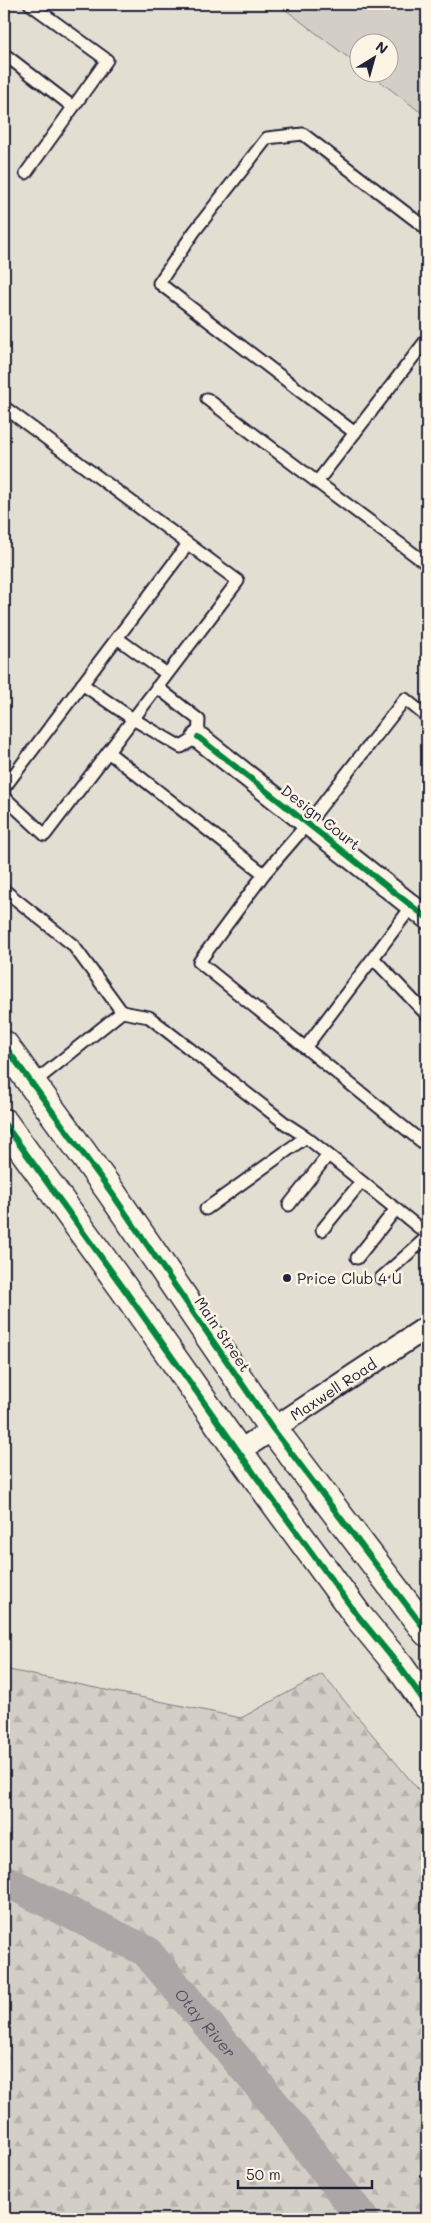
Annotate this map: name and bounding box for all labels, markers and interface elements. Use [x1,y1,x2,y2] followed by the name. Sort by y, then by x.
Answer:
[348,32,398,82] north arrow
[372,36,392,58] text: N
[277,780,365,854] street label: Design Court
[297,1268,402,1288] place label: Price Club 4 U
[281,1272,293,1284] marker: Price Club 4 U
[190,1292,256,1376] street label: Main Street
[286,1353,380,1425] street label: Maxwell Road
[171,1983,241,2062] water label: Otay River
[238,2158,372,2190] scale bar
[246,2164,281,2184] text: 50 m

